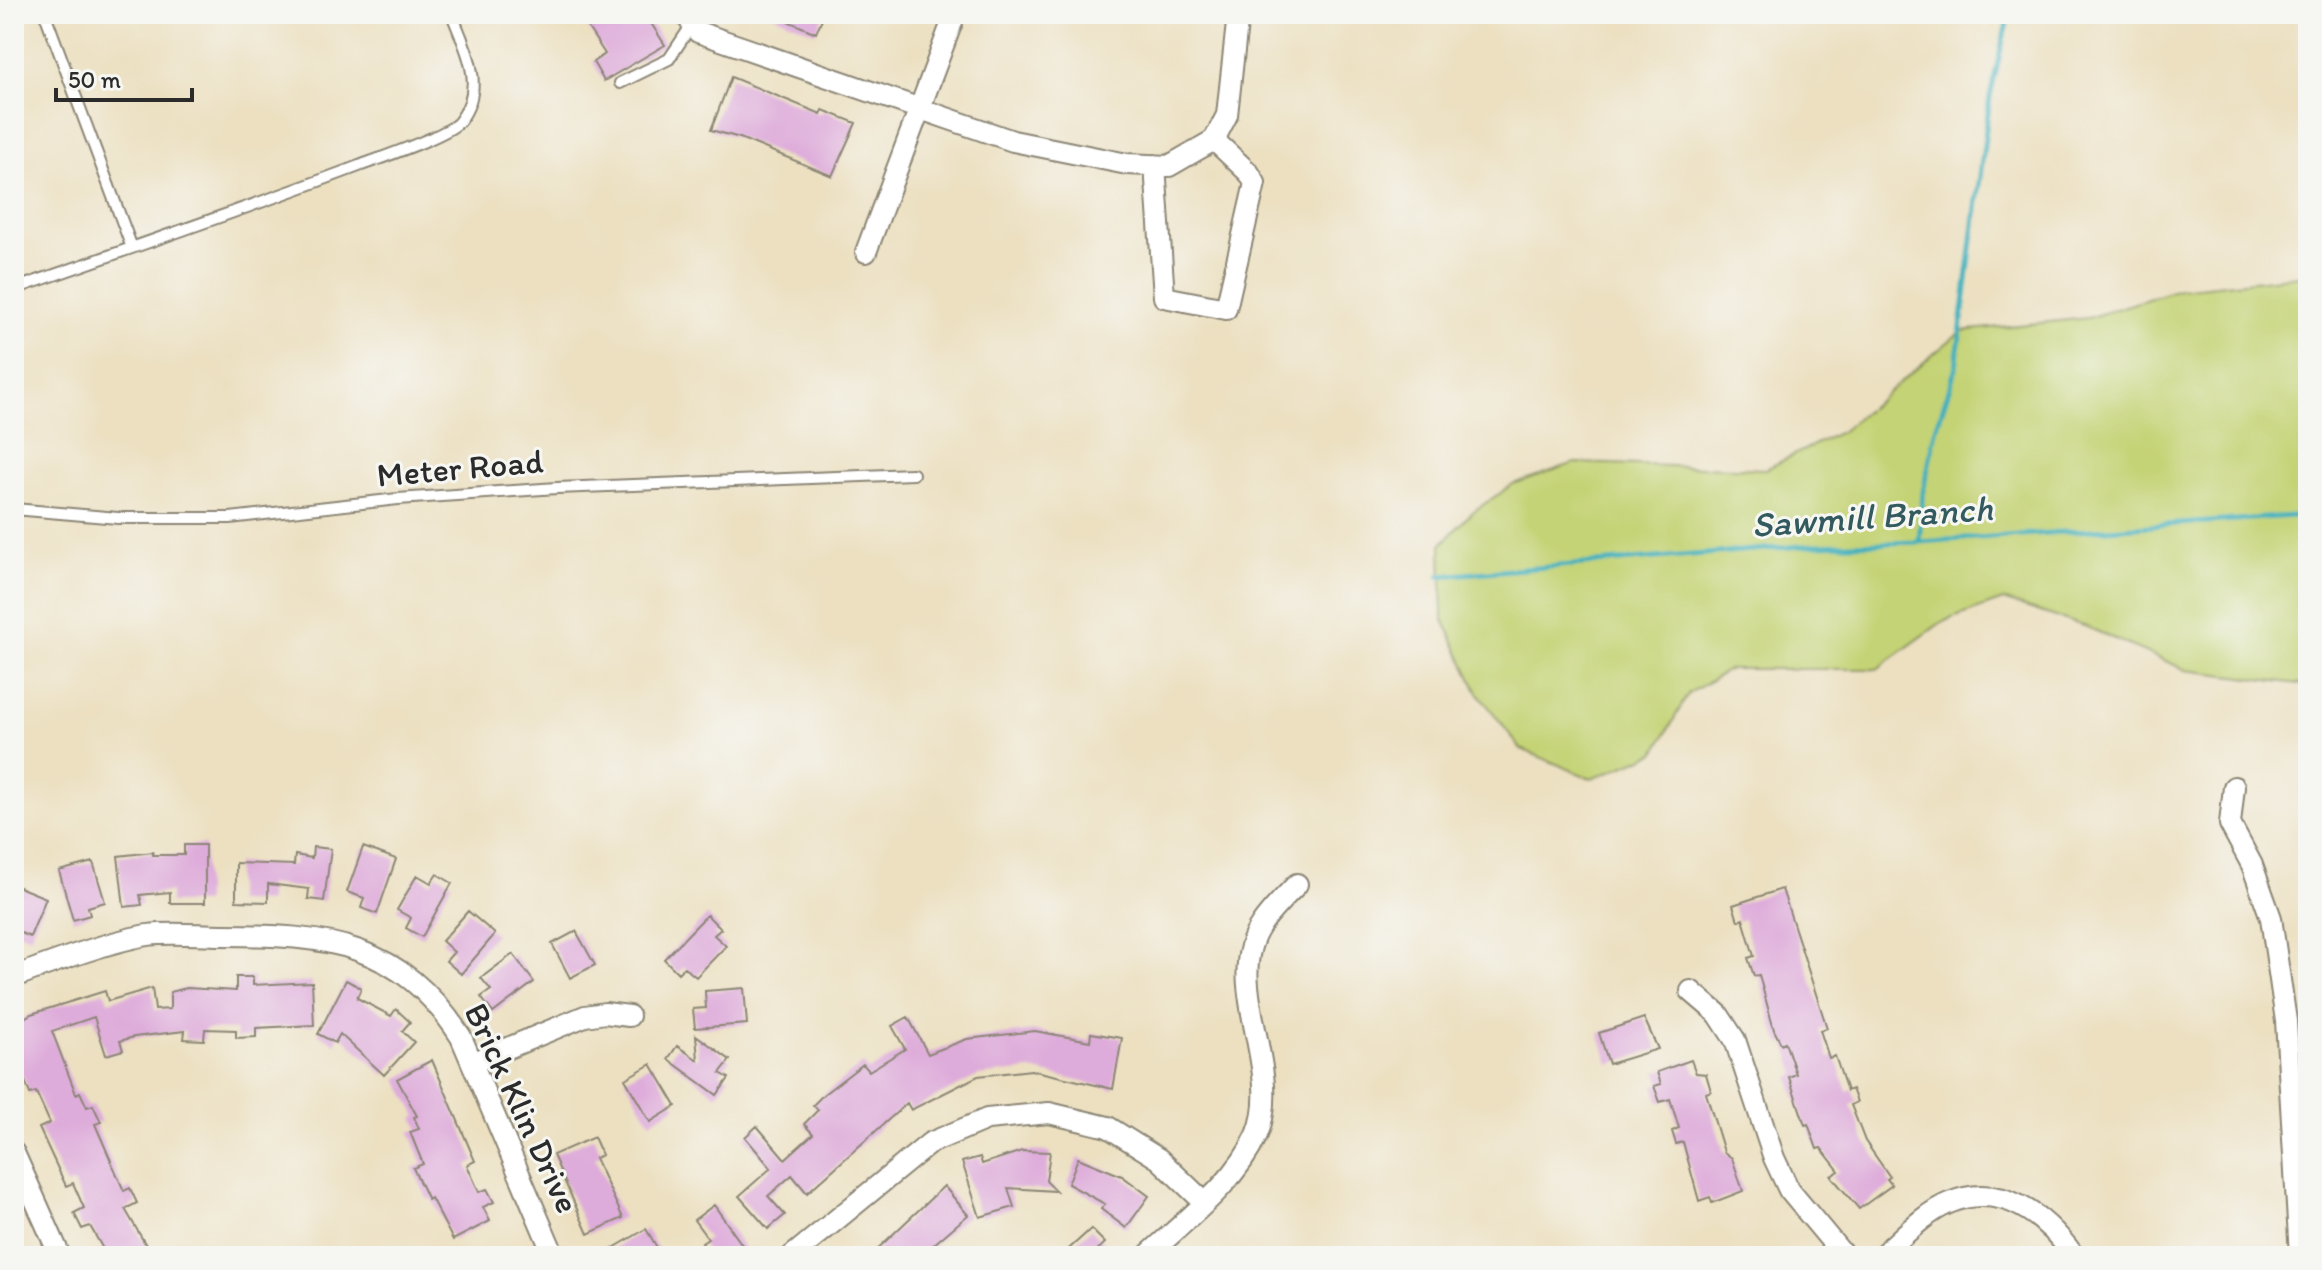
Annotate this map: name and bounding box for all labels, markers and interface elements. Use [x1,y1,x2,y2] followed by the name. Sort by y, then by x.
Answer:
[56,52,192,102] scale bar
[68,65,121,94] text: 50 m
[375,440,545,496] street label: Meter Road
[1750,486,1994,546] water label: Sawmill Branch
[455,997,589,1219] street label: Brick Klin Drive

